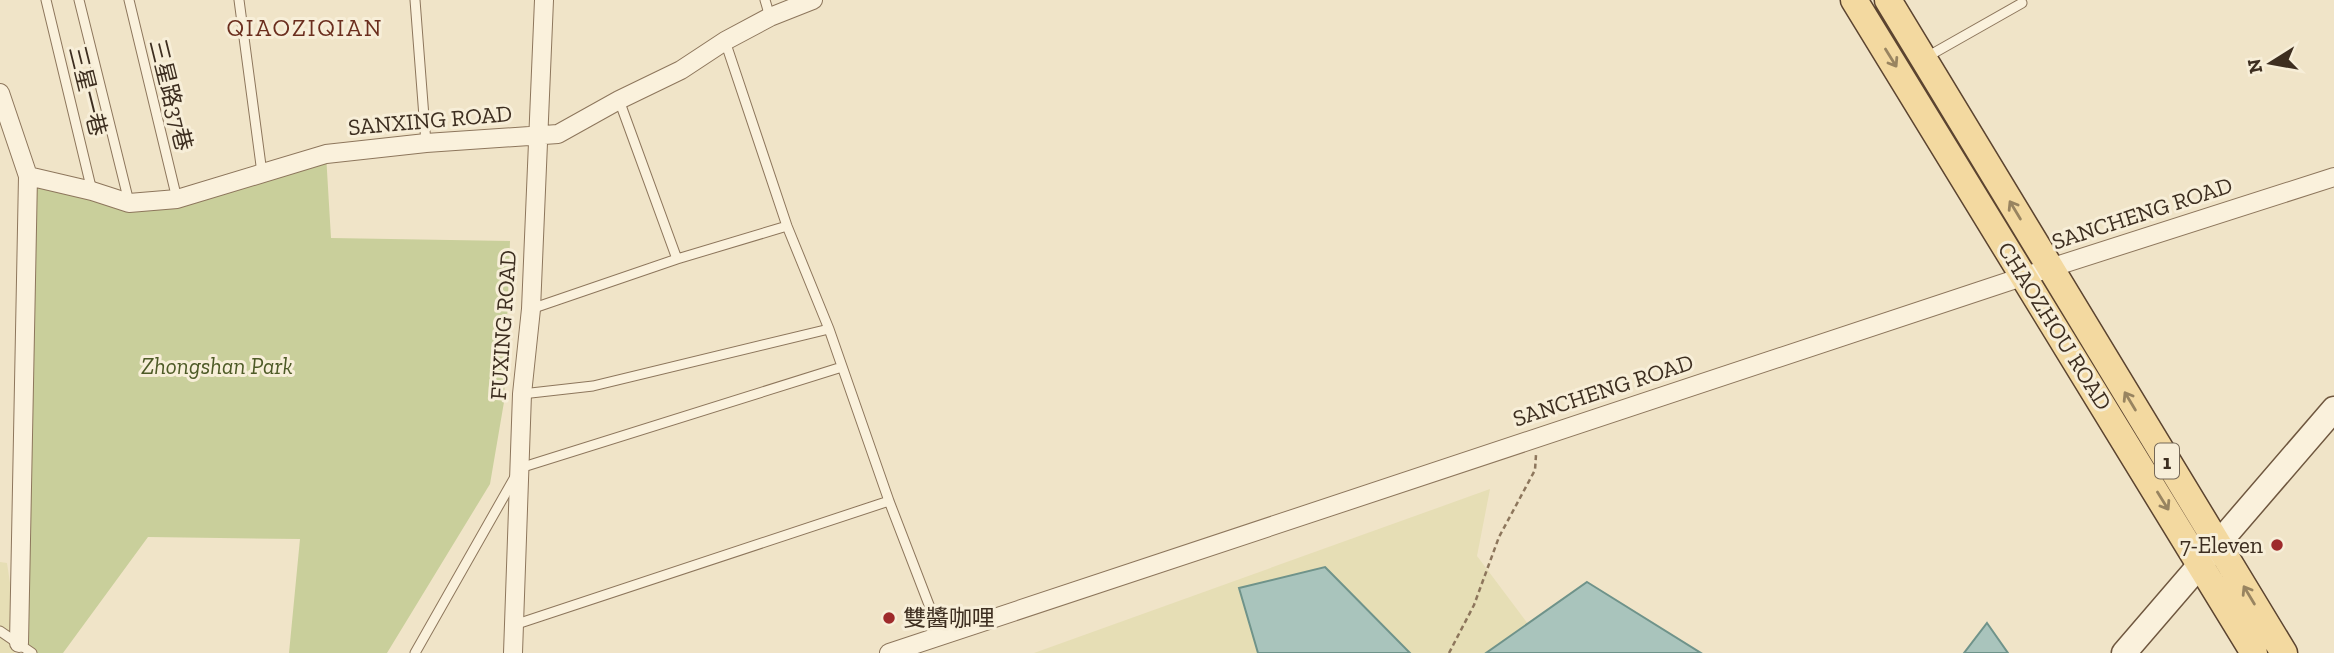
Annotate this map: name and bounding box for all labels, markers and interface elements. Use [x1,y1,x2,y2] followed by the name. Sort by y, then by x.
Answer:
[226,13,384,42] district label: QIAOZIQIAN
[2236,28,2306,98] north arrow
[144,36,198,154] street label: 三星路37巷
[63,43,113,139] street label: 三星一巷
[1884,47,1898,67] one-way arrow
[2242,57,2267,75] text: N
[347,99,513,141] street label: SANXING ROAD
[2048,171,2236,255] street label: SANCHENG ROAD
[2007,200,2021,220] one-way arrow
[1992,237,2118,415] street label: CHAOZHOU ROAD
[484,249,522,401] street label: FUXING ROAD
[1509,348,1697,432] street label: SANCHENG ROAD
[141,352,293,380] park label: Zhongshan Park
[2123,391,2137,411] one-way arrow
[2155,444,2179,478] road number: 1
[2156,491,2170,511] one-way arrow
[2180,531,2263,559] place label: 7-Eleven
[2269,537,2285,553] marker: 7-Eleven
[2242,585,2256,605] one-way arrow
[903,604,995,632] place label: 雙醬咖哩
[881,610,897,626] marker: 雙醬咖哩

